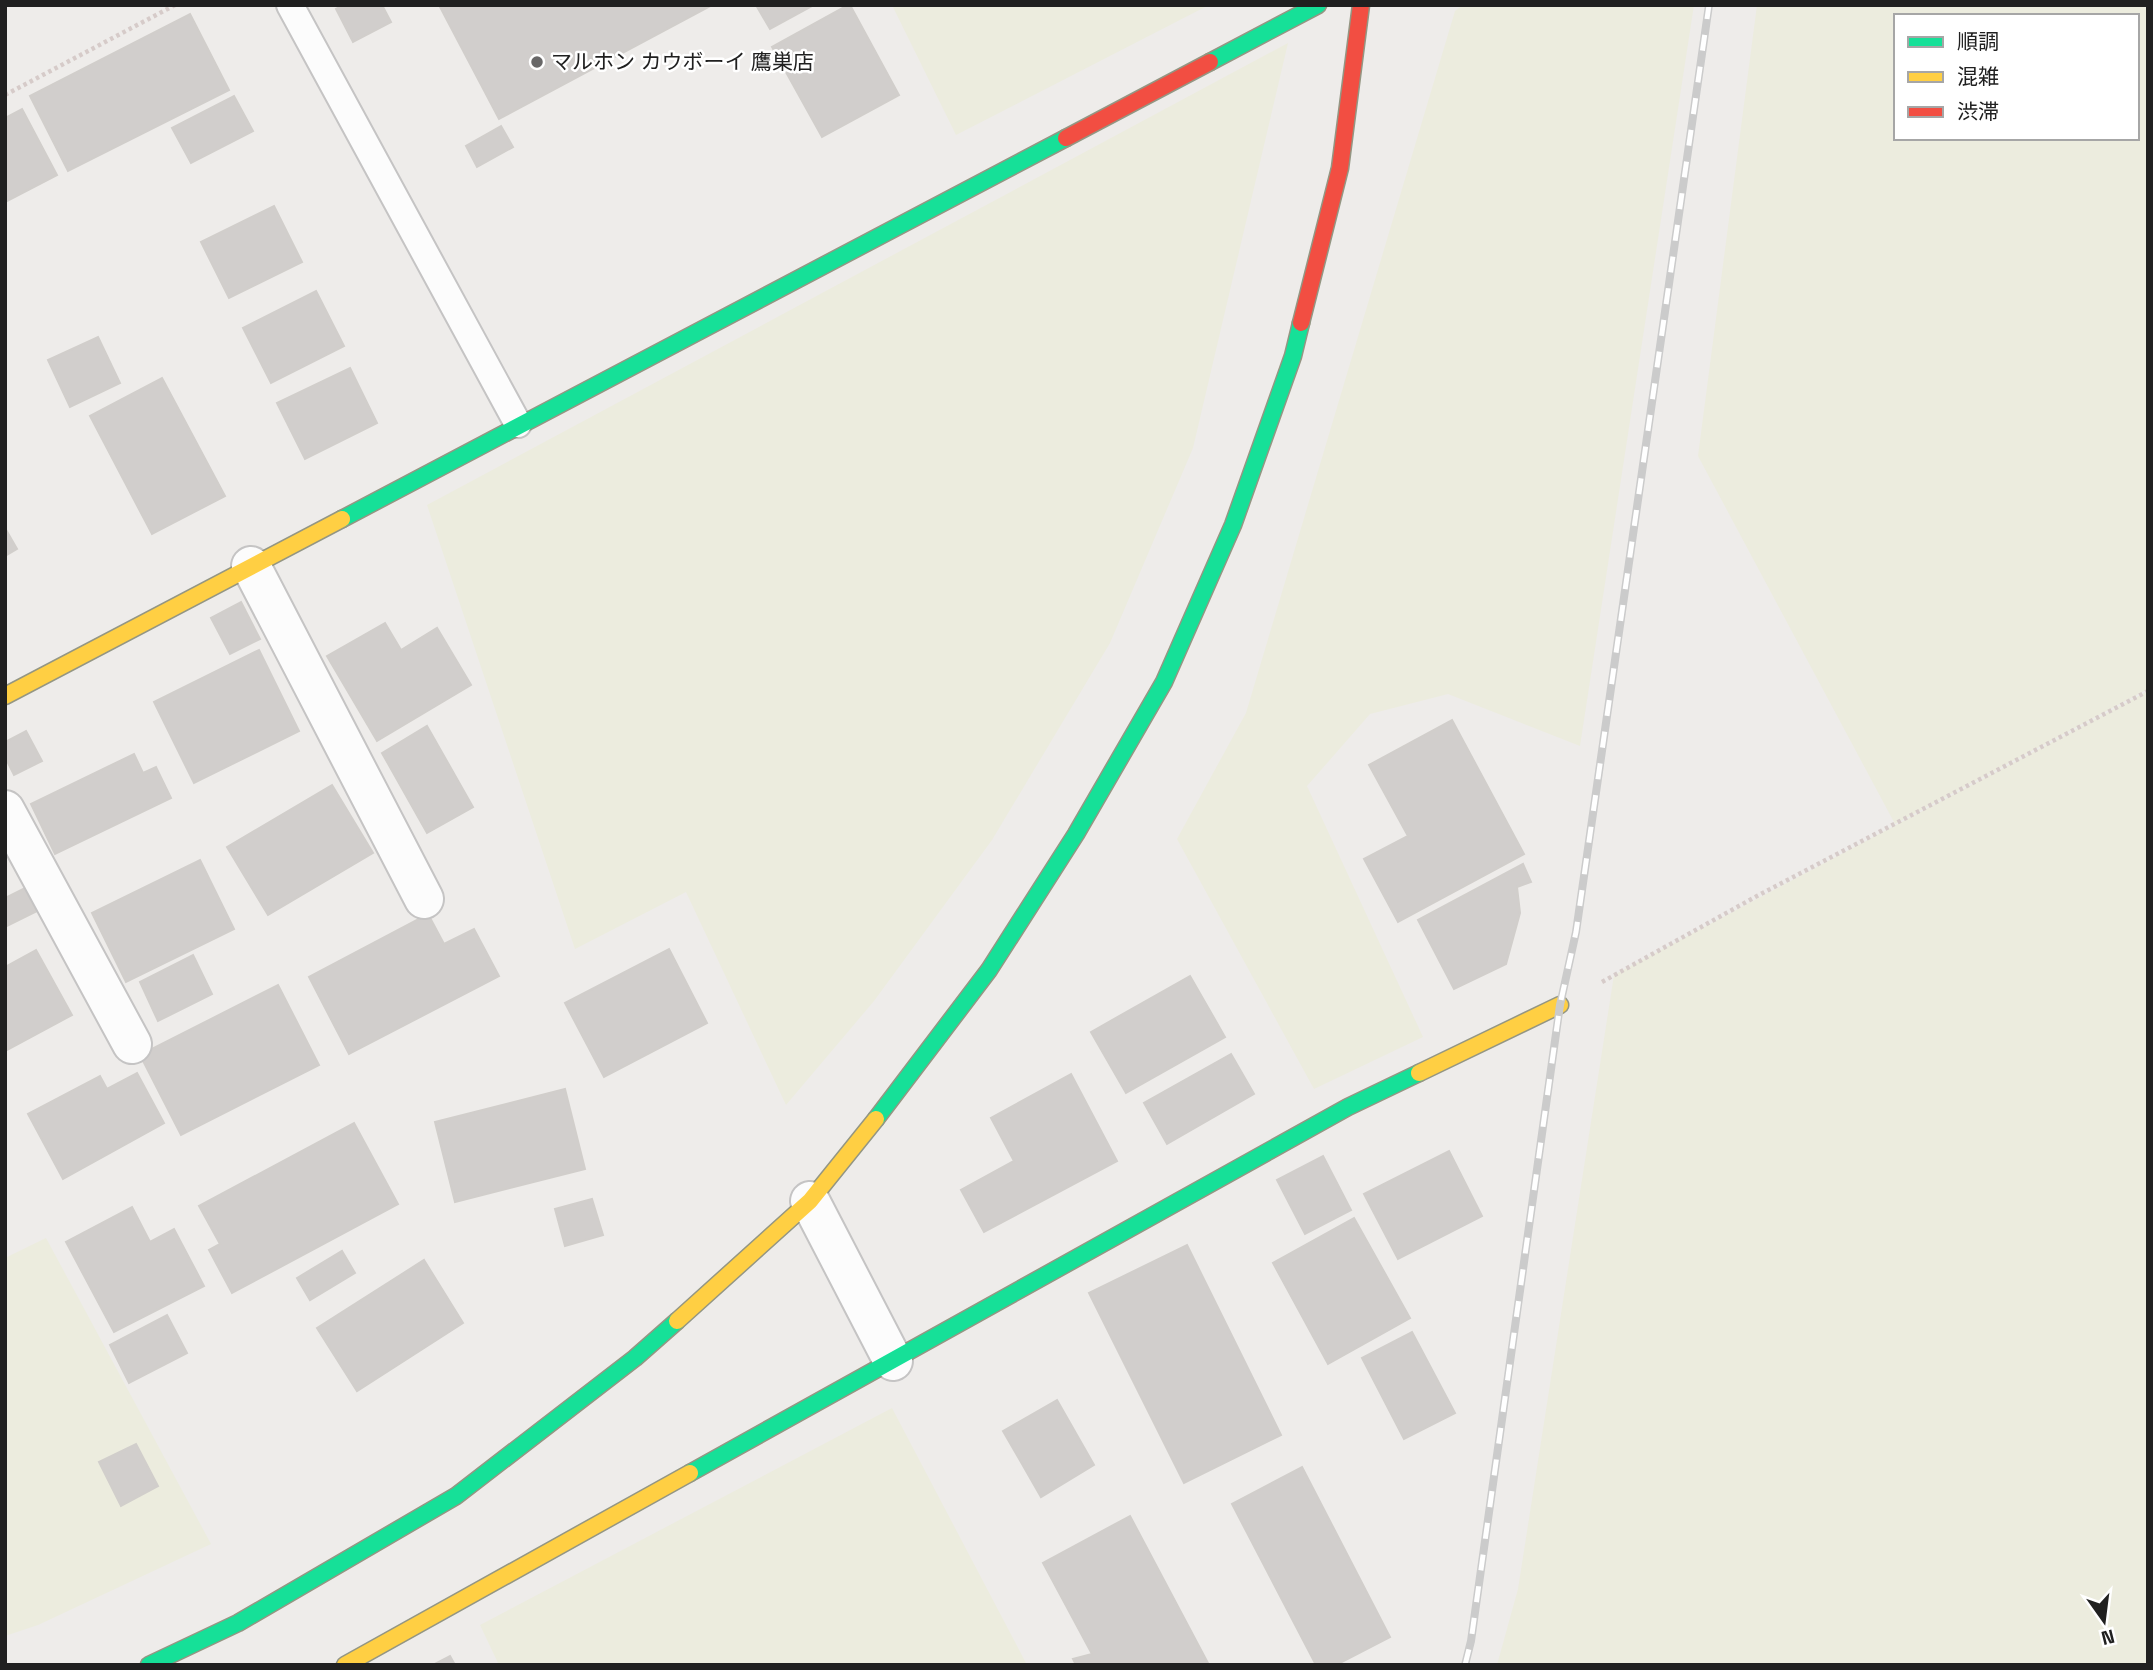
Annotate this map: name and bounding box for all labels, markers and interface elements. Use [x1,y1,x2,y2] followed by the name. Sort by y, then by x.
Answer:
[1894,14,2139,140] legend
[1957,28,1999,55] text: 順調
[551,48,814,75] place label: マルホン カウボーイ 鷹巣店
[529,54,545,70] marker: マルホン カウボーイ 鷹巣店
[1957,63,1999,90] text: 混雑
[1957,98,1999,125] text: 渋滞
[2069,1586,2139,1656] north arrow
[2099,1623,2117,1651] text: N

